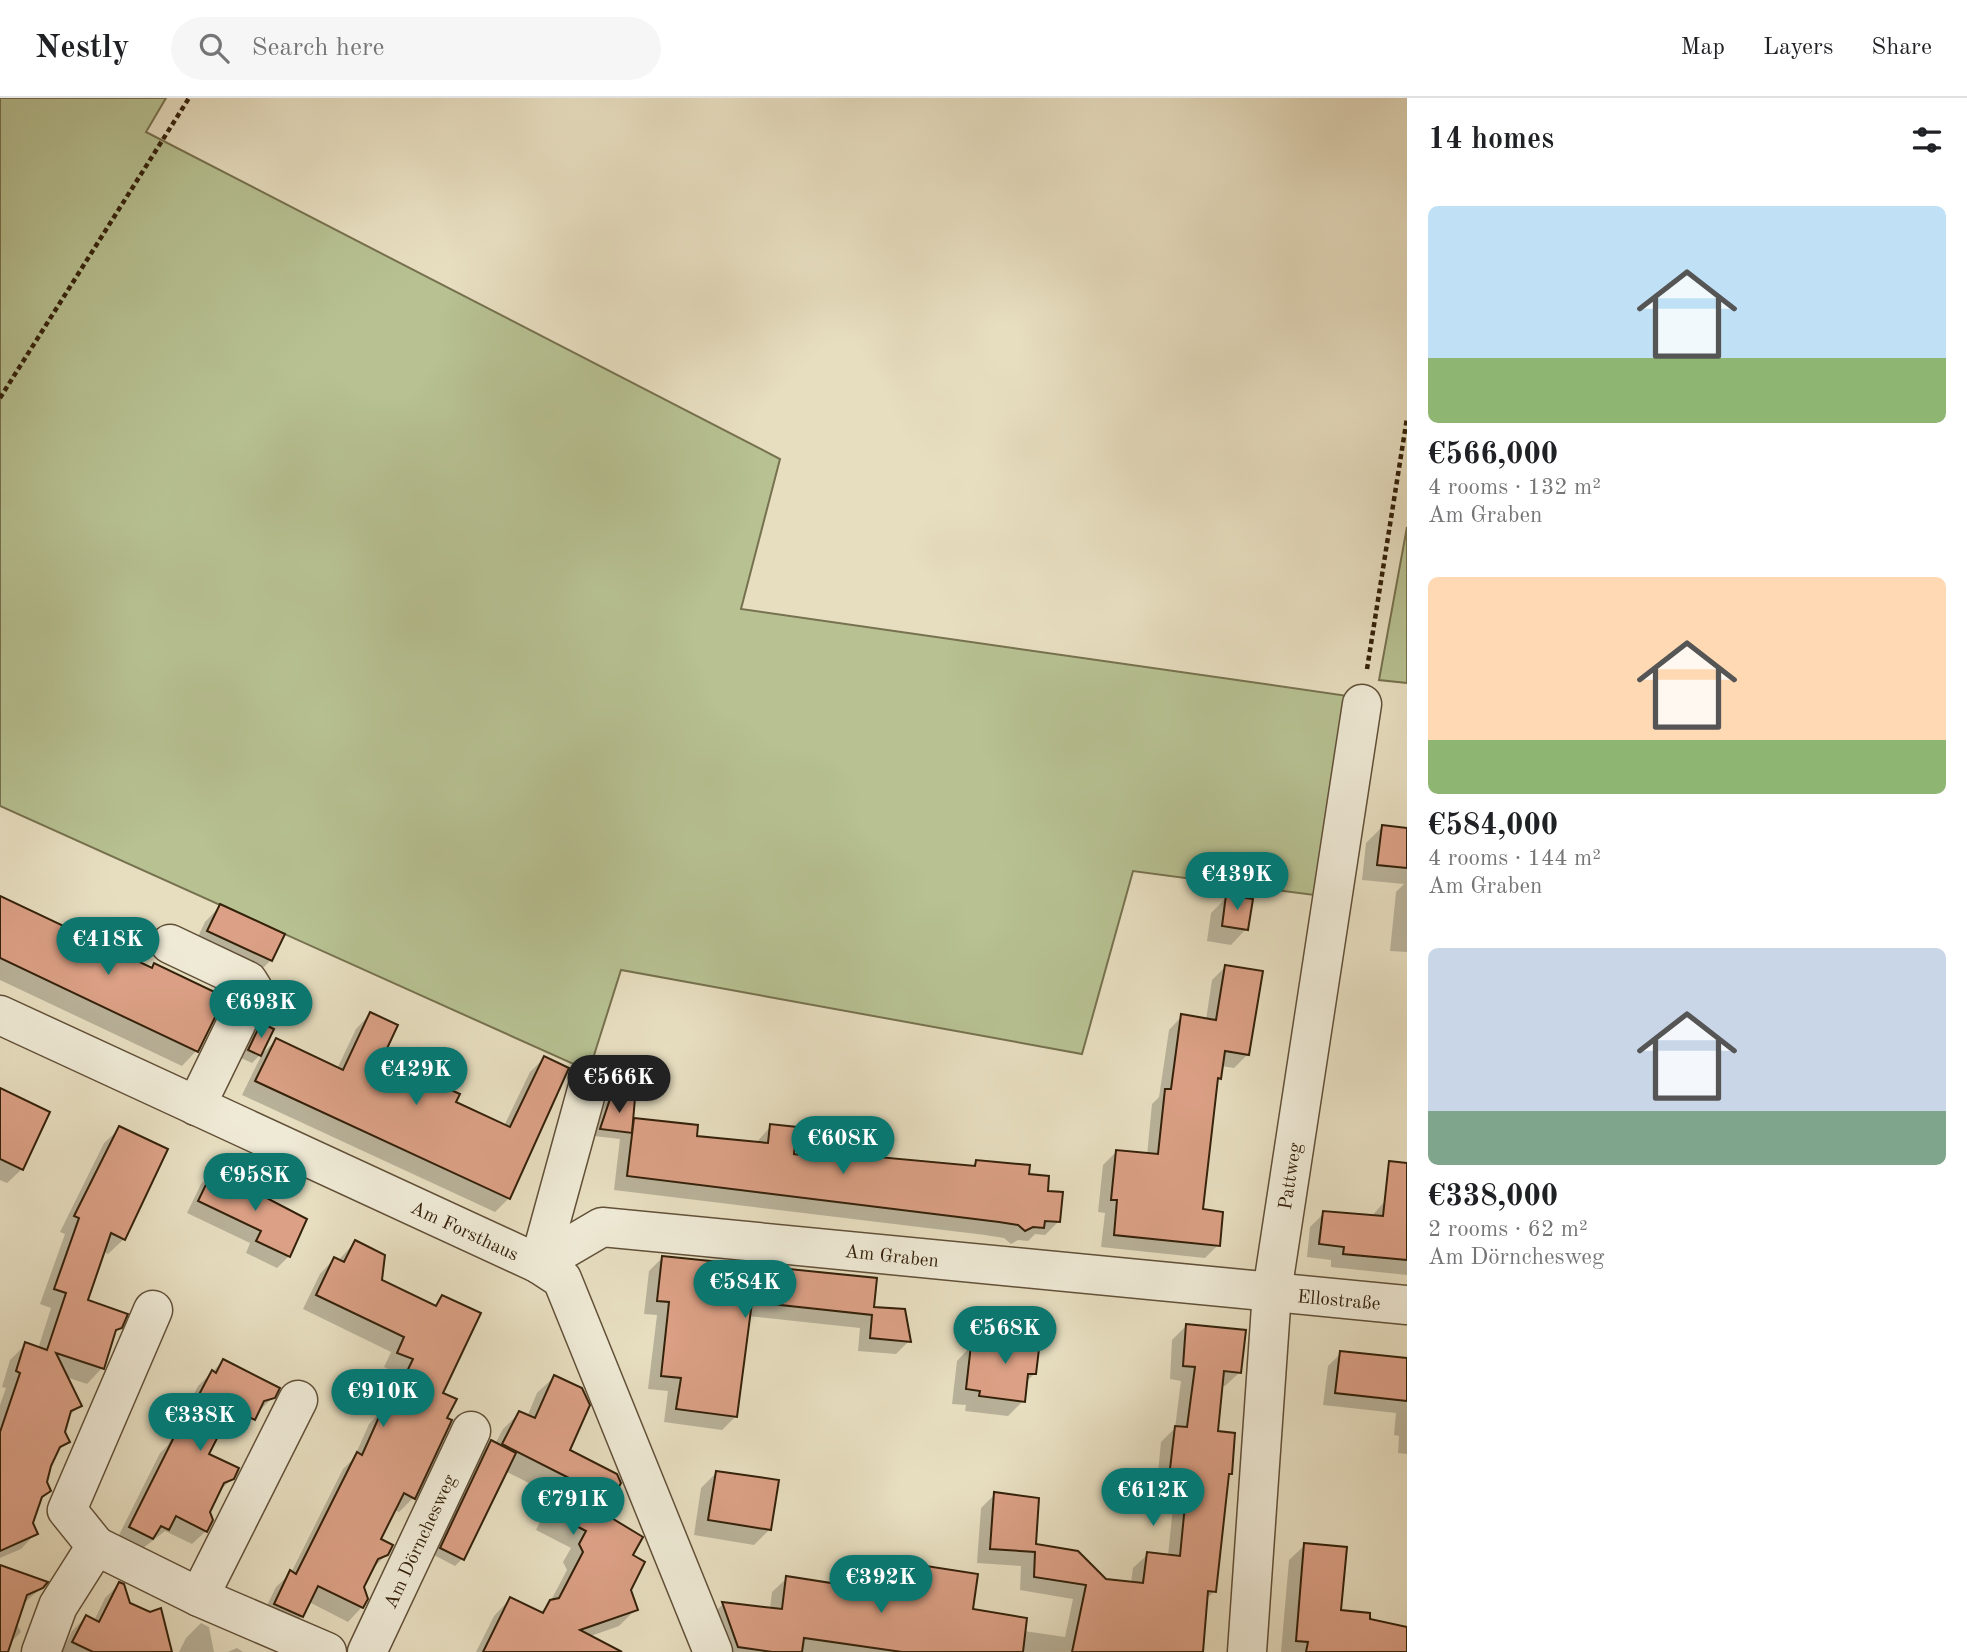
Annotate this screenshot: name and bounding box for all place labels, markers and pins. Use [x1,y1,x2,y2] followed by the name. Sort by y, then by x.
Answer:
[1188,852,1286,912] pin: €439K
[59,918,157,977] pin: €418K
[212,981,310,1040] pin: €693K
[367,1048,465,1107] pin: €429K
[570,1056,668,1115] pin: €566K
[794,1116,892,1176] pin: €608K
[206,1154,304,1213] pin: €958K
[696,1260,794,1320] pin: €584K
[956,1306,1054,1366] pin: €568K
[334,1370,432,1429] pin: €910K
[151,1394,249,1453] pin: €338K
[1104,1468,1202,1528] pin: €612K
[524,1478,622,1537] pin: €791K
[832,1556,930,1615] pin: €392K

